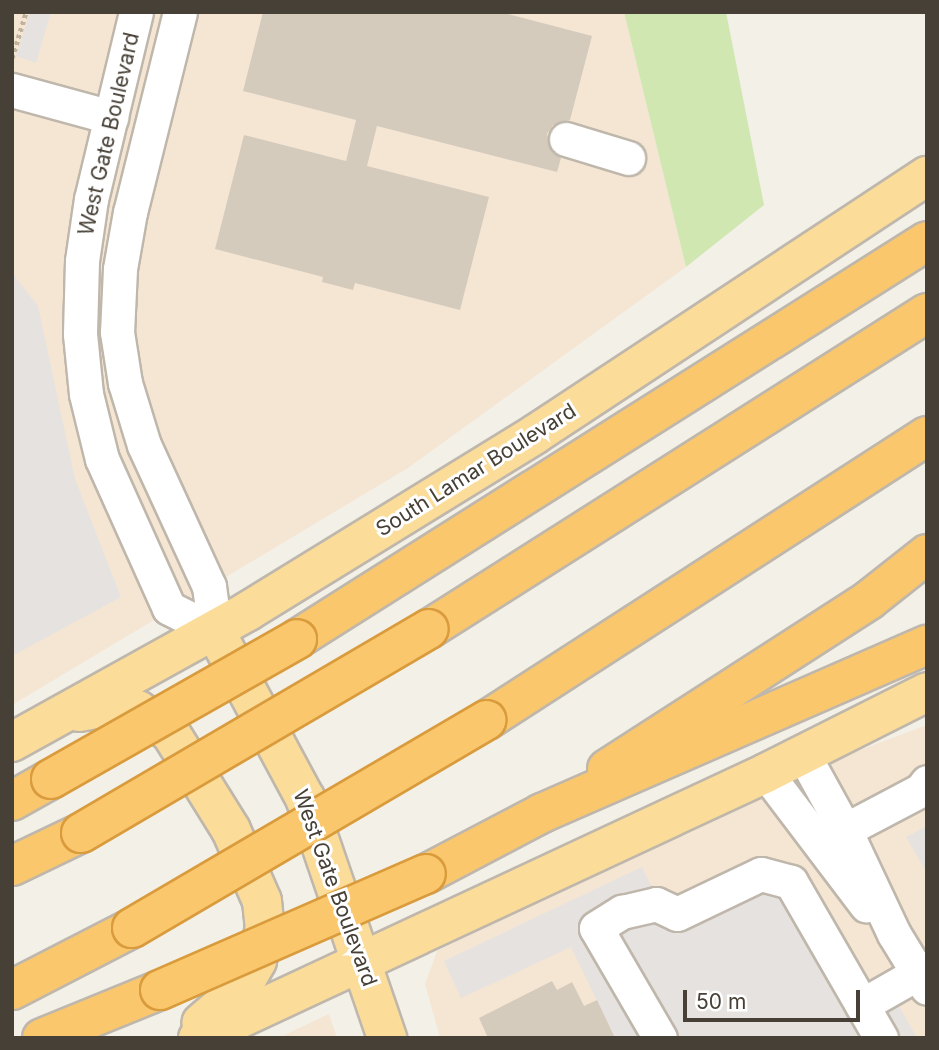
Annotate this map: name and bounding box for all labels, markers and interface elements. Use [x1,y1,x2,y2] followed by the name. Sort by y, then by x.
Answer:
[73,30,145,238] street label: West Gate Boulevard
[371,398,581,542] street label: South Lamar Boulevard
[288,786,382,990] street label: West Gate Boulevard
[687,976,864,1020] scale bar
[696,989,746,1014] text: 50 m

